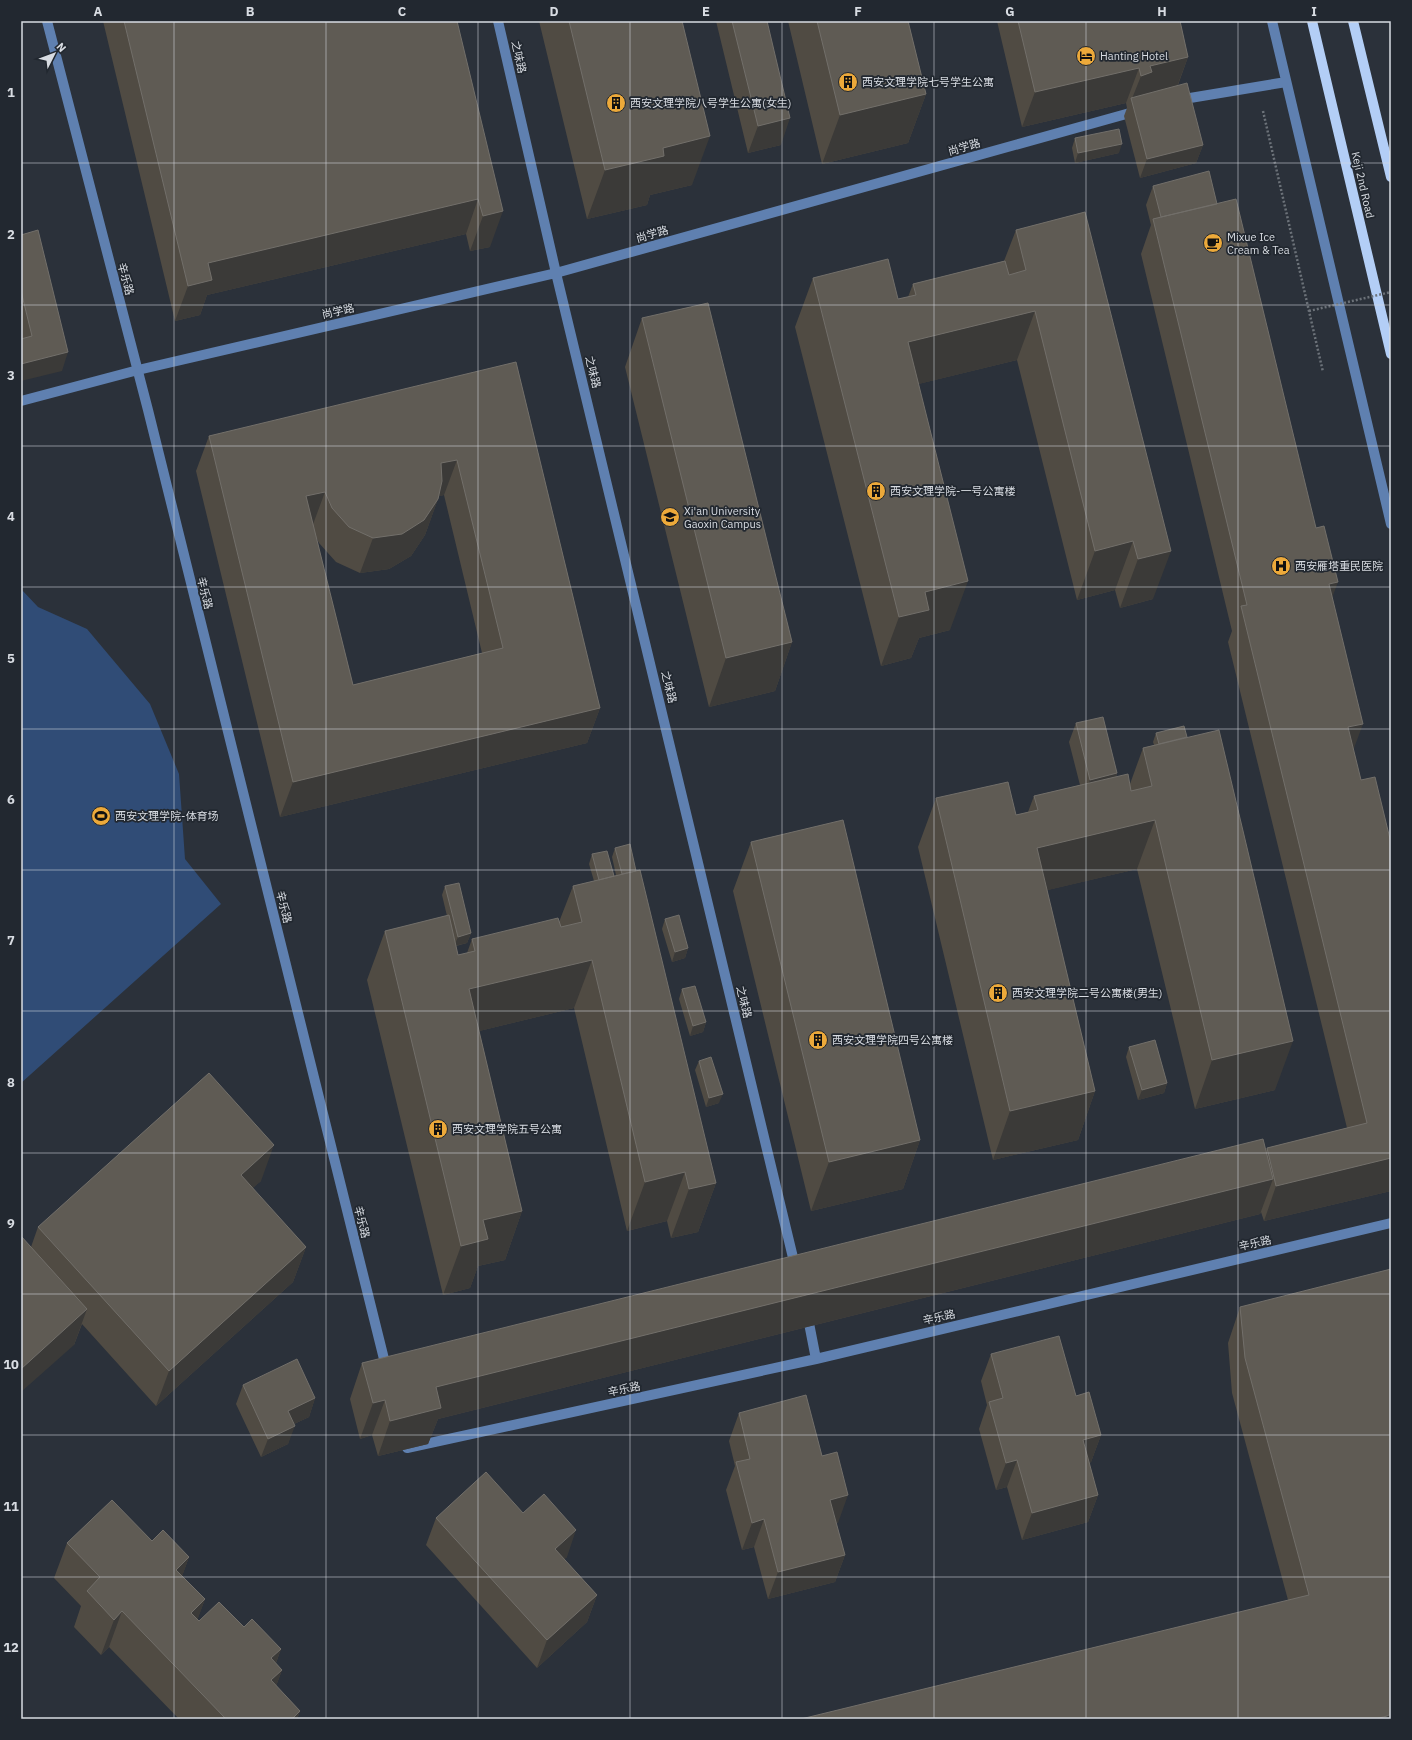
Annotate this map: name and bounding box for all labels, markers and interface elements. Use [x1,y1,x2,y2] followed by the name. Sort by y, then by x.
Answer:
[94,3,103,20] text: A
[246,3,255,20] text: B
[398,3,407,20] text: C
[549,3,559,20] text: D
[702,3,710,20] text: E
[854,3,862,20] text: F
[1005,3,1015,20] text: G
[1157,3,1167,20] text: H
[1311,3,1317,20] text: I
[34,34,74,74] north arrow
[508,39,530,75] street label: 之味路
[54,40,69,55] text: N
[1075,45,1097,67] hotel icon: Hanting Hotel
[1100,49,1168,63] place label: Hanting Hotel
[837,71,859,93] building icon: 西安文理学院七号学生公寓
[862,75,994,89] place label: 西安文理学院七号学生公寓
[7,84,15,101] text: 1
[605,92,627,114] building icon: 西安文理学院八号学生公寓(女生)
[630,96,791,110] place label: 西安文理学院八号学生公寓(女生)
[946,136,982,158] street label: 尚学路
[1349,150,1377,220] street label: Keji 2nd Road
[634,223,670,245] street label: 尚学路
[7,226,15,243] text: 2
[1227,230,1290,257] place label: Mixue Ice Cream & Tea
[1202,232,1224,254] cafe icon: Mixue Ice Cream & Tea
[115,261,137,297] street label: 辛乐路
[320,300,356,322] street label: 尚学路
[582,354,604,390] street label: 之味路
[7,367,15,384] text: 3
[865,480,887,502] building icon: 西安文理学院-一号公寓楼
[890,484,1015,498] place label: 西安文理学院-一号公寓楼
[684,504,761,531] place label: Xi'an University Gaoxin Campus
[659,506,681,528] school or university icon: Xi'an University Gaoxin Campus
[7,508,15,525] text: 4
[1270,555,1292,577] hospital icon: 西安雁塔重民医院
[1295,559,1383,573] place label: 西安雁塔重民医院
[194,575,216,611] street label: 辛乐路
[7,650,15,667] text: 5
[658,669,680,705] street label: 之味路
[7,791,15,808] text: 6
[90,805,112,827] sports icon: 西安文理学院-体育场
[115,809,218,823] place label: 西安文理学院-体育场
[273,889,295,925] street label: 辛乐路
[7,932,15,949] text: 7
[987,982,1009,1004] building icon: 西安文理学院二号公寓楼(男生)
[733,984,755,1020] street label: 之味路
[1012,986,1162,1000] place label: 西安文理学院二号公寓楼(男生)
[807,1029,829,1051] building icon: 西安文理学院四号公寓楼
[832,1033,953,1047] place label: 西安文理学院四号公寓楼
[7,1074,15,1091] text: 8
[427,1118,449,1140] building icon: 西安文理学院五号公寓
[452,1122,562,1136] place label: 西安文理学院五号公寓
[351,1204,373,1240] street label: 辛乐路
[7,1215,15,1232] text: 9
[1237,1232,1273,1254] street label: 辛乐路
[921,1306,957,1328] street label: 辛乐路
[3,1356,19,1373] text: 10
[606,1379,642,1399] street label: 辛乐路
[3,1498,19,1515] text: 11
[3,1639,19,1656] text: 12

